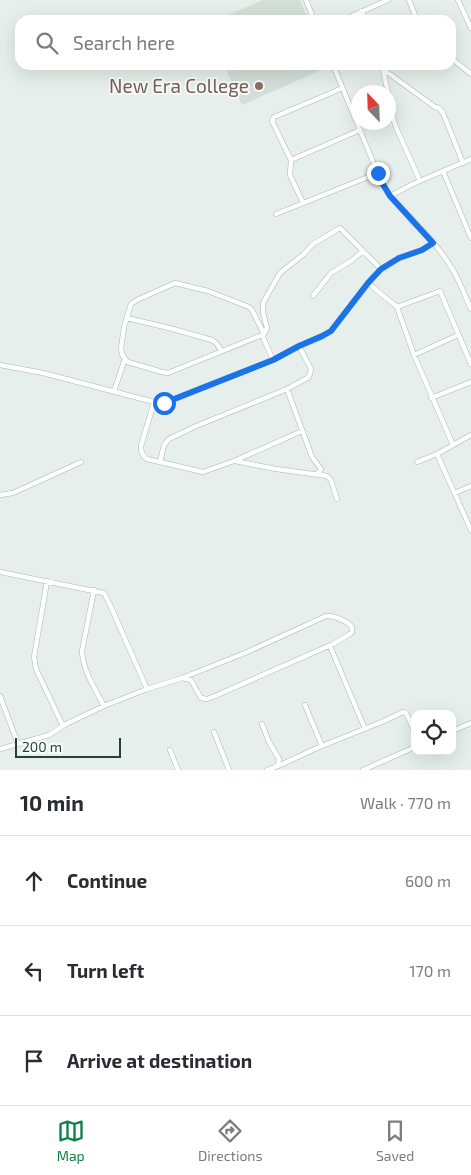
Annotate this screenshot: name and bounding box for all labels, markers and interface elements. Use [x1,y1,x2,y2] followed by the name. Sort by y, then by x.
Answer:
[15,15,456,70] search box
[33,29,61,57] icon: search
[73,31,175,54] text: Search here
[109,74,249,97] place label: New Era College
[253,80,265,92] marker: New Era College
[351,85,396,130] north arrow
[367,162,390,185] route end
[153,392,176,415] route start
[411,710,456,755] map controls
[411,710,456,755] button: locate
[15,735,121,758] scale bar
[22,738,62,755] text: 200 m
[20,790,84,815] text: 10 min
[360,793,451,812] text: Walk · 770 m
[20,867,48,895] icon: ahead
[67,869,147,892] text: Continue
[405,871,451,890] text: 600 m
[20,957,48,985] icon: left
[67,959,144,982] text: Turn left
[409,961,451,980] text: 170 m
[20,1047,48,1075] icon: arrive
[67,1049,252,1072] text: Arrive at destination
[57,1117,85,1164] tab: Map
[198,1117,263,1164] tab: Directions
[376,1117,414,1164] tab: Saved

